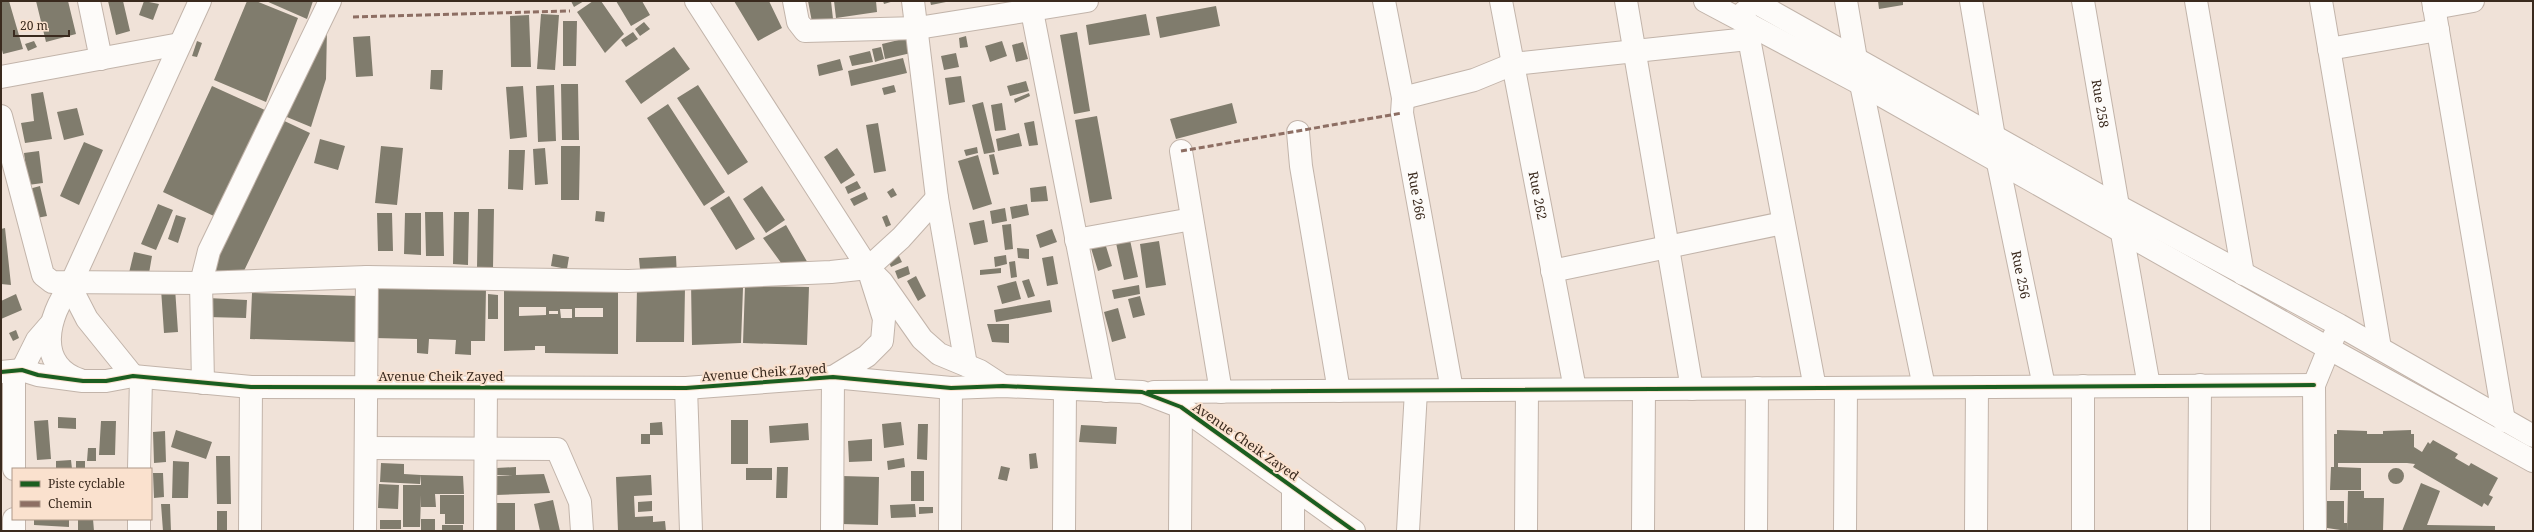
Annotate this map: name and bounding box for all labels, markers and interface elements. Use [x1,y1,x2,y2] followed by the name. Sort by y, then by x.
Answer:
[14,12,69,38] scale bar
[20,17,48,34] text: 20 m
[2088,78,2113,129] street label: Rue 258
[1404,170,1430,221] street label: Rue 266
[1525,170,1552,221] street label: Rue 262
[2007,249,2035,300] street label: Rue 256
[701,359,827,385] street label: Avenue Cheik Zayed
[378,367,504,385] street label: Avenue Cheik Zayed
[1190,398,1302,484] street label: Avenue Cheik Zayed
[12,468,152,520] legend
[48,475,125,492] text: Piste cyclable
[48,495,93,512] text: Chemin

